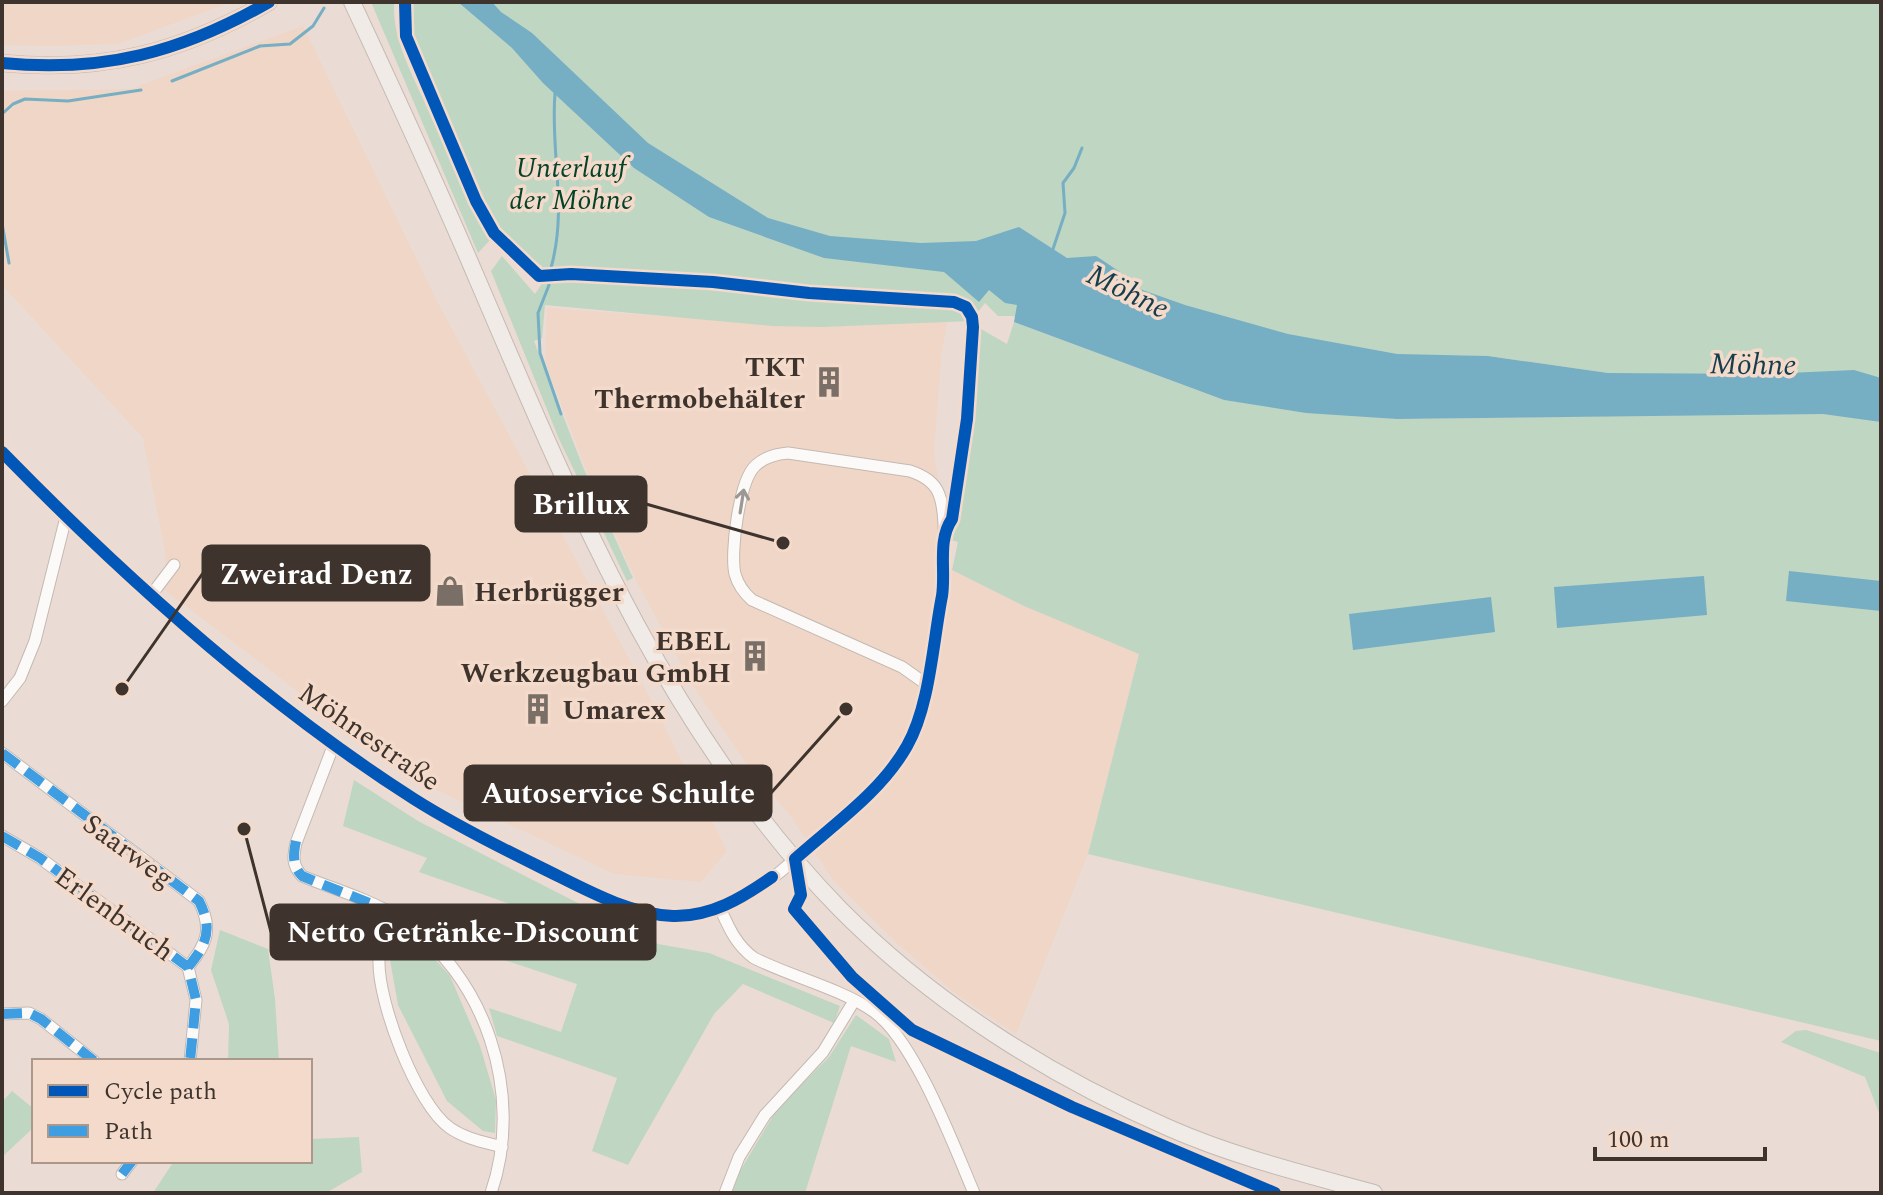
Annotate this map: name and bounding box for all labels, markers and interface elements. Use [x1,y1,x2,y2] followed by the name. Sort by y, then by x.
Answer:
[509,147,633,222] park label: Unterlauf der Möhne
[1079,252,1177,332] water label: Möhne
[1709,341,1797,389] water label: Möhne
[594,346,805,421] place label: TKT Thermobehälter
[812,365,846,399] building icon: TKT Thermobehälter
[516,477,646,531] callout: Brillux
[532,482,630,528] text: Brillux
[735,488,750,514] one-way arrow
[203,546,429,600] callout: Zweirad Denz
[219,552,413,598] text: Zweirad Denz
[474,571,624,614] place label: Herbrügger
[433,574,467,608] shop icon: Herbrügger
[461,620,731,695] place label: EBEL Werkzeugbau GmbH
[738,639,772,673] building icon: EBEL Werkzeugbau GmbH
[289,672,449,802] street label: Möhnestraße
[562,689,666,732] place label: Umarex
[521,692,555,726] building icon: Umarex
[465,766,771,820] callout: Autoservice Schulte
[481,771,755,817] text: Autoservice Schulte
[73,803,183,899] street label: Saarweg
[45,856,183,973] street label: Erlenbruch
[271,905,655,959] callout: Netto Getränke-Discount
[287,910,639,956] text: Netto Getränke-Discount
[32,1059,312,1163] legend
[104,1074,217,1110] text: Cycle path
[1595,1111,1765,1161] scale bar
[104,1114,153,1150] text: Path
[1607,1122,1670,1158] text: 100 m

